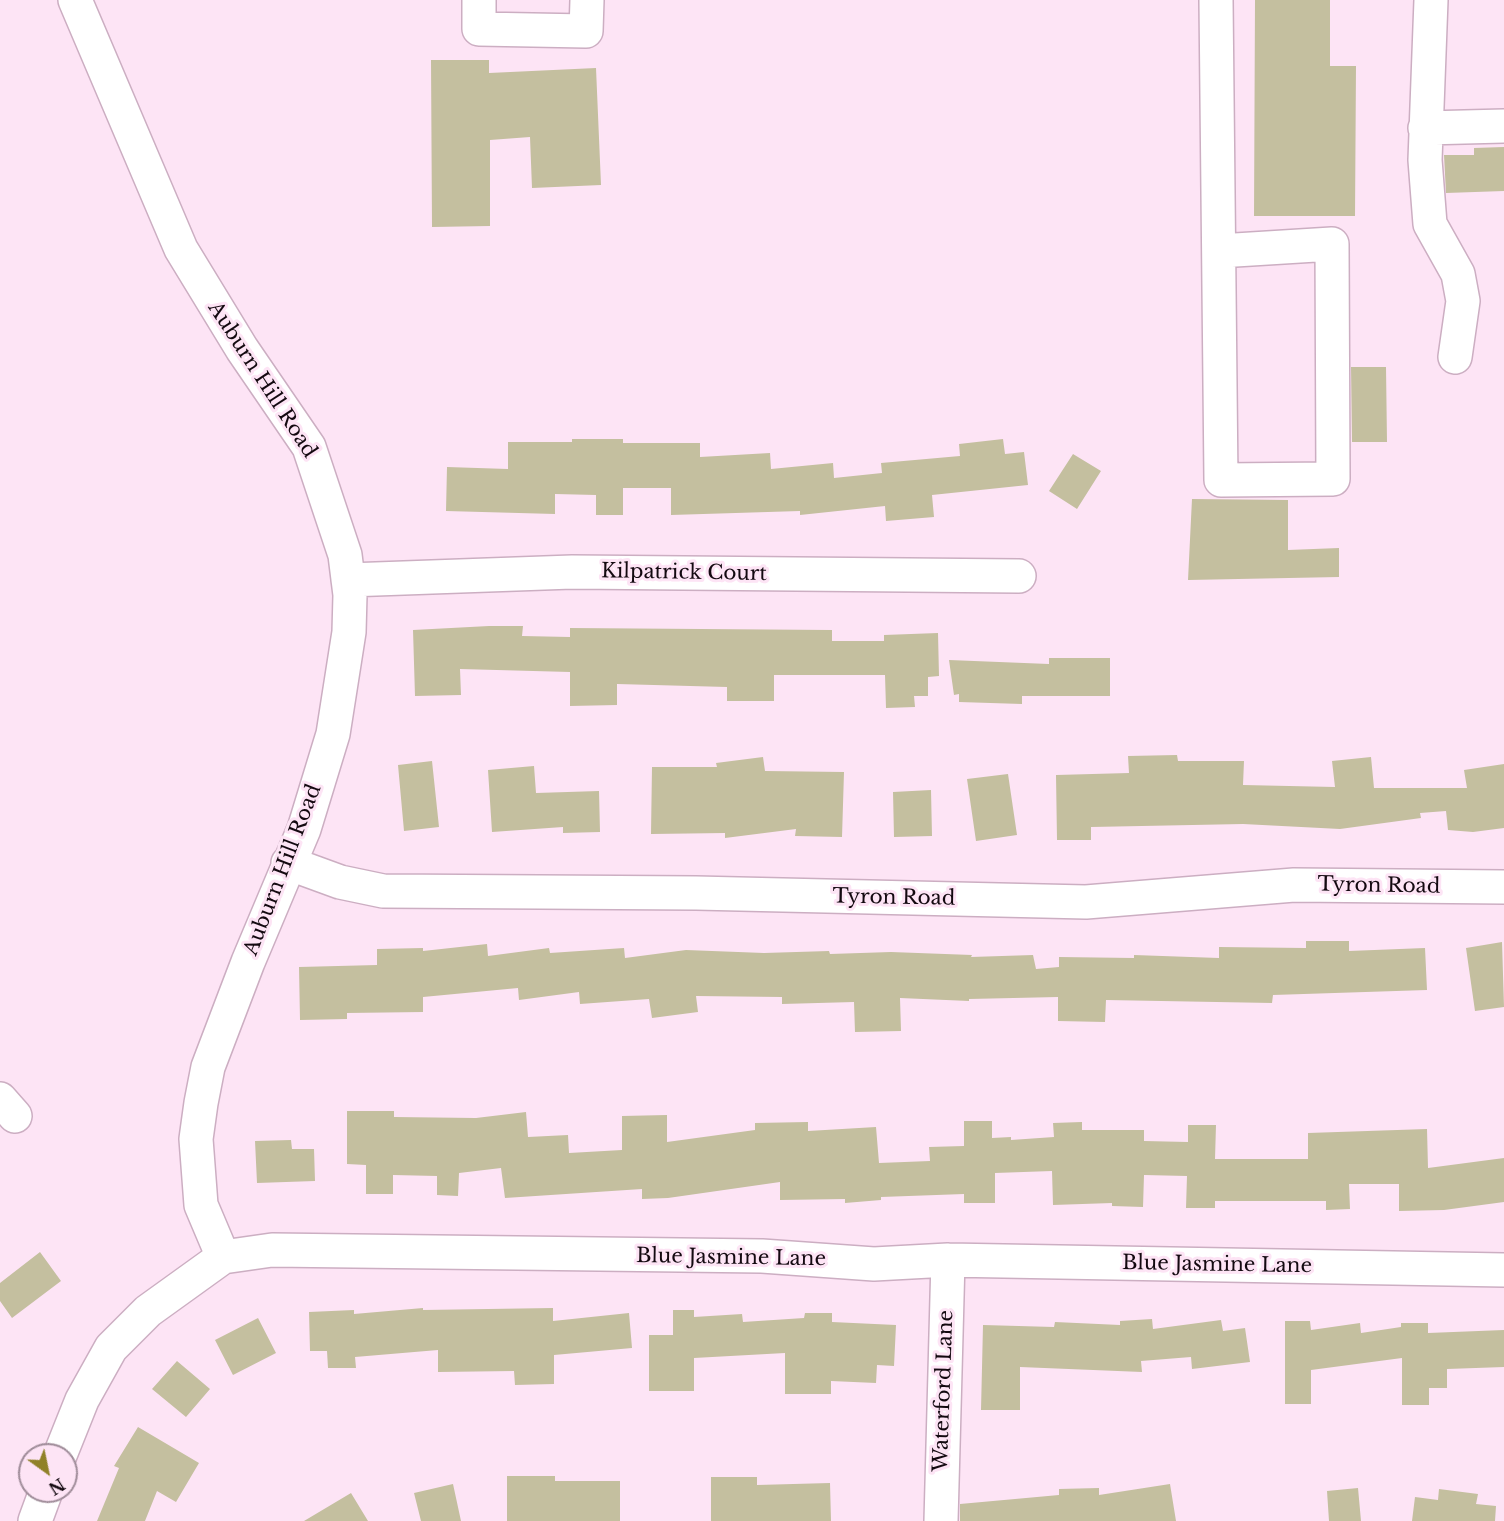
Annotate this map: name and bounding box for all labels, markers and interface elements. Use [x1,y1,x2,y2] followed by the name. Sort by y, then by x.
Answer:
[203,297,321,463] street label: Auburn Hill Road
[601,560,767,586] street label: Kilpatrick Court
[239,781,327,959] street label: Auburn Hill Road
[1317,873,1441,899] street label: Tyron Road
[832,885,956,911] street label: Tyron Road
[636,1244,826,1272] street label: Blue Jasmine Lane
[1122,1251,1312,1279] street label: Blue Jasmine Lane
[929,1310,959,1472] street label: Waterford Lane
[18,1443,78,1503] north arrow
[45,1474,68,1499] text: N

